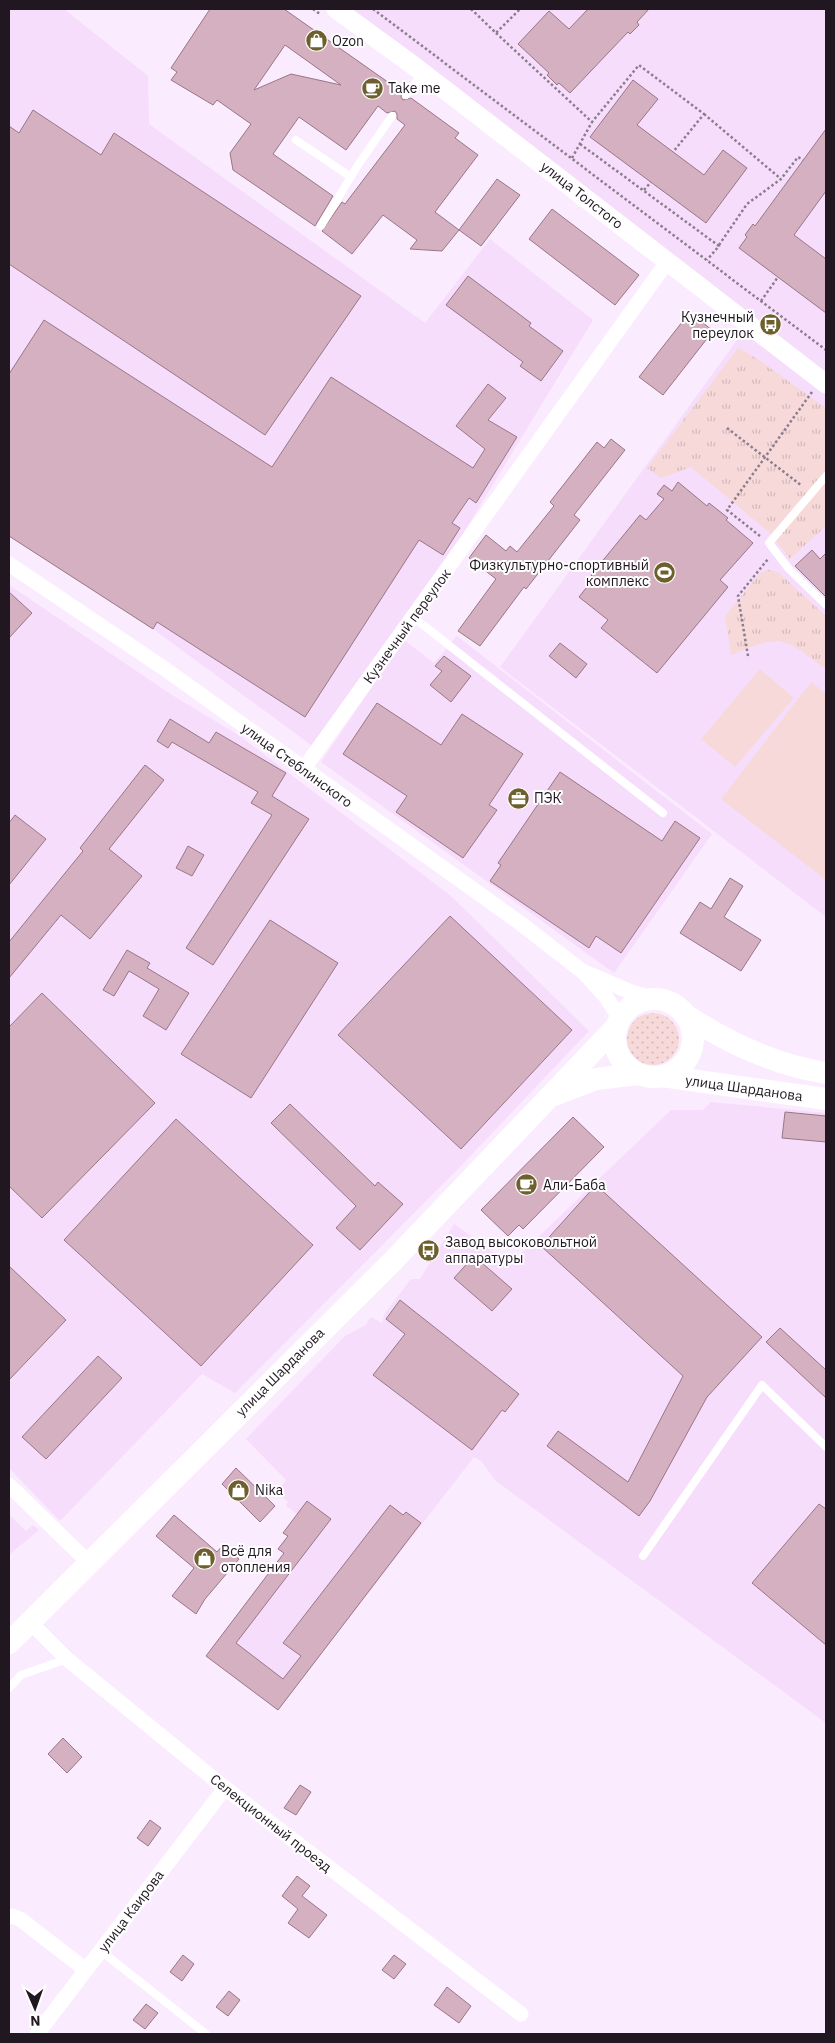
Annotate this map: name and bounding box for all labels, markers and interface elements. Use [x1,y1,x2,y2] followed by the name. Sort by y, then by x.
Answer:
[304,29,328,53] shop icon: Ozon
[332,32,364,50] place label: Ozon
[360,76,384,100] cafe icon: Take me
[388,79,441,97] place label: Take me
[537,157,627,233] street label: улица Толстого
[681,308,754,342] place label: Кузнечный переулок
[758,313,782,337] bus stop icon: Кузнечный переулок
[469,556,649,590] place label: Физкультурно-спортивный комплекс
[653,561,677,585] sports icon: Физкультурно-спортивный комплекс
[359,565,455,687] street label: Кузнечный переулок
[238,719,356,812] street label: улица Стеблинского
[506,786,530,810] office icon: ПЭК
[534,789,562,807] place label: ПЭК
[684,1071,804,1105] street label: улица Шарданова
[515,1173,539,1197] cafe icon: Али-Баба
[543,1176,606,1194] place label: Али-Баба
[445,1233,597,1267] place label: Завод высоковольтной аппаратуры
[417,1238,441,1262] bus stop icon: Завод высоковольтной аппаратуры
[232,1323,329,1420] street label: улица Шарданова
[227,1478,251,1502] shop icon: Nika
[255,1481,284,1499] place label: Nika
[221,1542,291,1576] place label: Всё для отопления
[193,1547,217,1571] shop icon: Всё для отопления
[207,1770,335,1876] street label: Селекционный проезд
[94,1866,168,1956] street label: улица Каирова
[10,1983,60,2033] north arrow
[30,2012,41,2030] text: N

